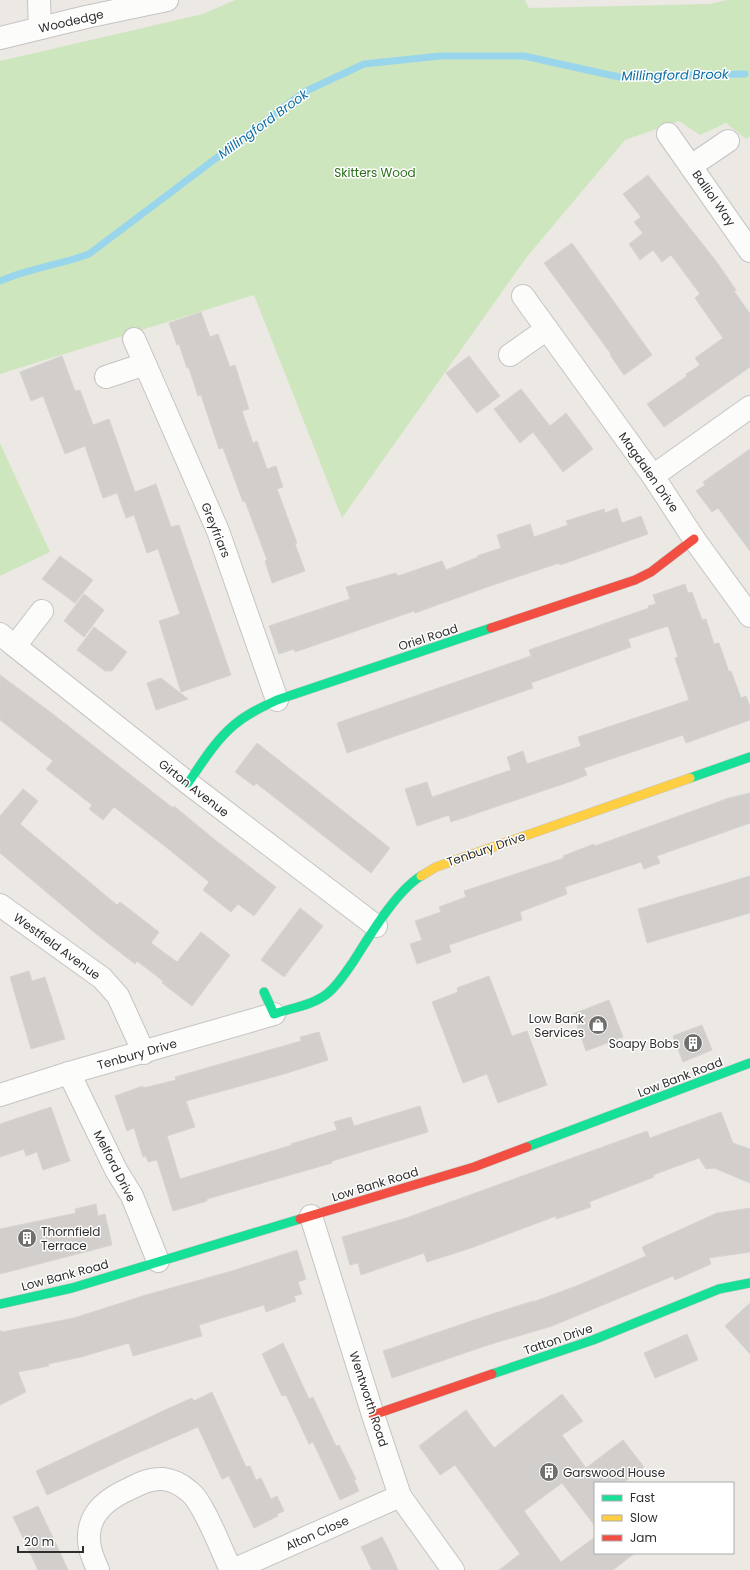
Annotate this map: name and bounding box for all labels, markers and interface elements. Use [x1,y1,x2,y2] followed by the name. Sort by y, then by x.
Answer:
[37,5,105,37] street label: Woodedge
[621,65,730,85] water label: Millingford Brook
[214,84,313,163] water label: Millingford Brook
[334,164,416,181] park label: Skitters Wood
[688,167,740,230] street label: Balliol Way
[615,429,683,515] street label: Magdalen Drive
[197,500,235,560] street label: Greyfriars
[396,619,460,655] street label: Oriel Road
[155,755,233,821] street label: Girton Avenue
[444,828,528,870] street label: Tenbury Drive
[10,909,104,983] street label: Westfield Avenue
[529,1010,585,1041] place label: Low Bank Services
[587,1014,609,1036] shop icon: Low Bank Services
[682,1032,704,1054] building icon: Soapy Bobs
[95,1035,179,1073] street label: Tenbury Drive
[609,1035,679,1052] place label: Soapy Bobs
[635,1053,725,1101] street label: Low Bank Road
[90,1127,140,1205] street label: Melford Drive
[330,1163,420,1205] street label: Low Bank Road
[41,1223,100,1254] place label: Thornfield Terrace
[16,1227,38,1249] building icon: Thornfield Terrace
[19,1255,111,1295] street label: Low Bank Road
[521,1319,595,1359] street label: Tatton Drive
[346,1349,392,1449] street label: Wentworth Road
[538,1461,560,1483] building icon: Garswood House
[563,1464,665,1481] place label: Garswood House
[594,1482,734,1554] legend
[630,1489,655,1506] text: Fast
[630,1509,658,1526] text: Slow
[283,1511,351,1555] street label: Alton Close
[18,1528,83,1554] scale bar
[630,1529,657,1546] text: Jam
[24,1533,54,1550] text: 20 m

